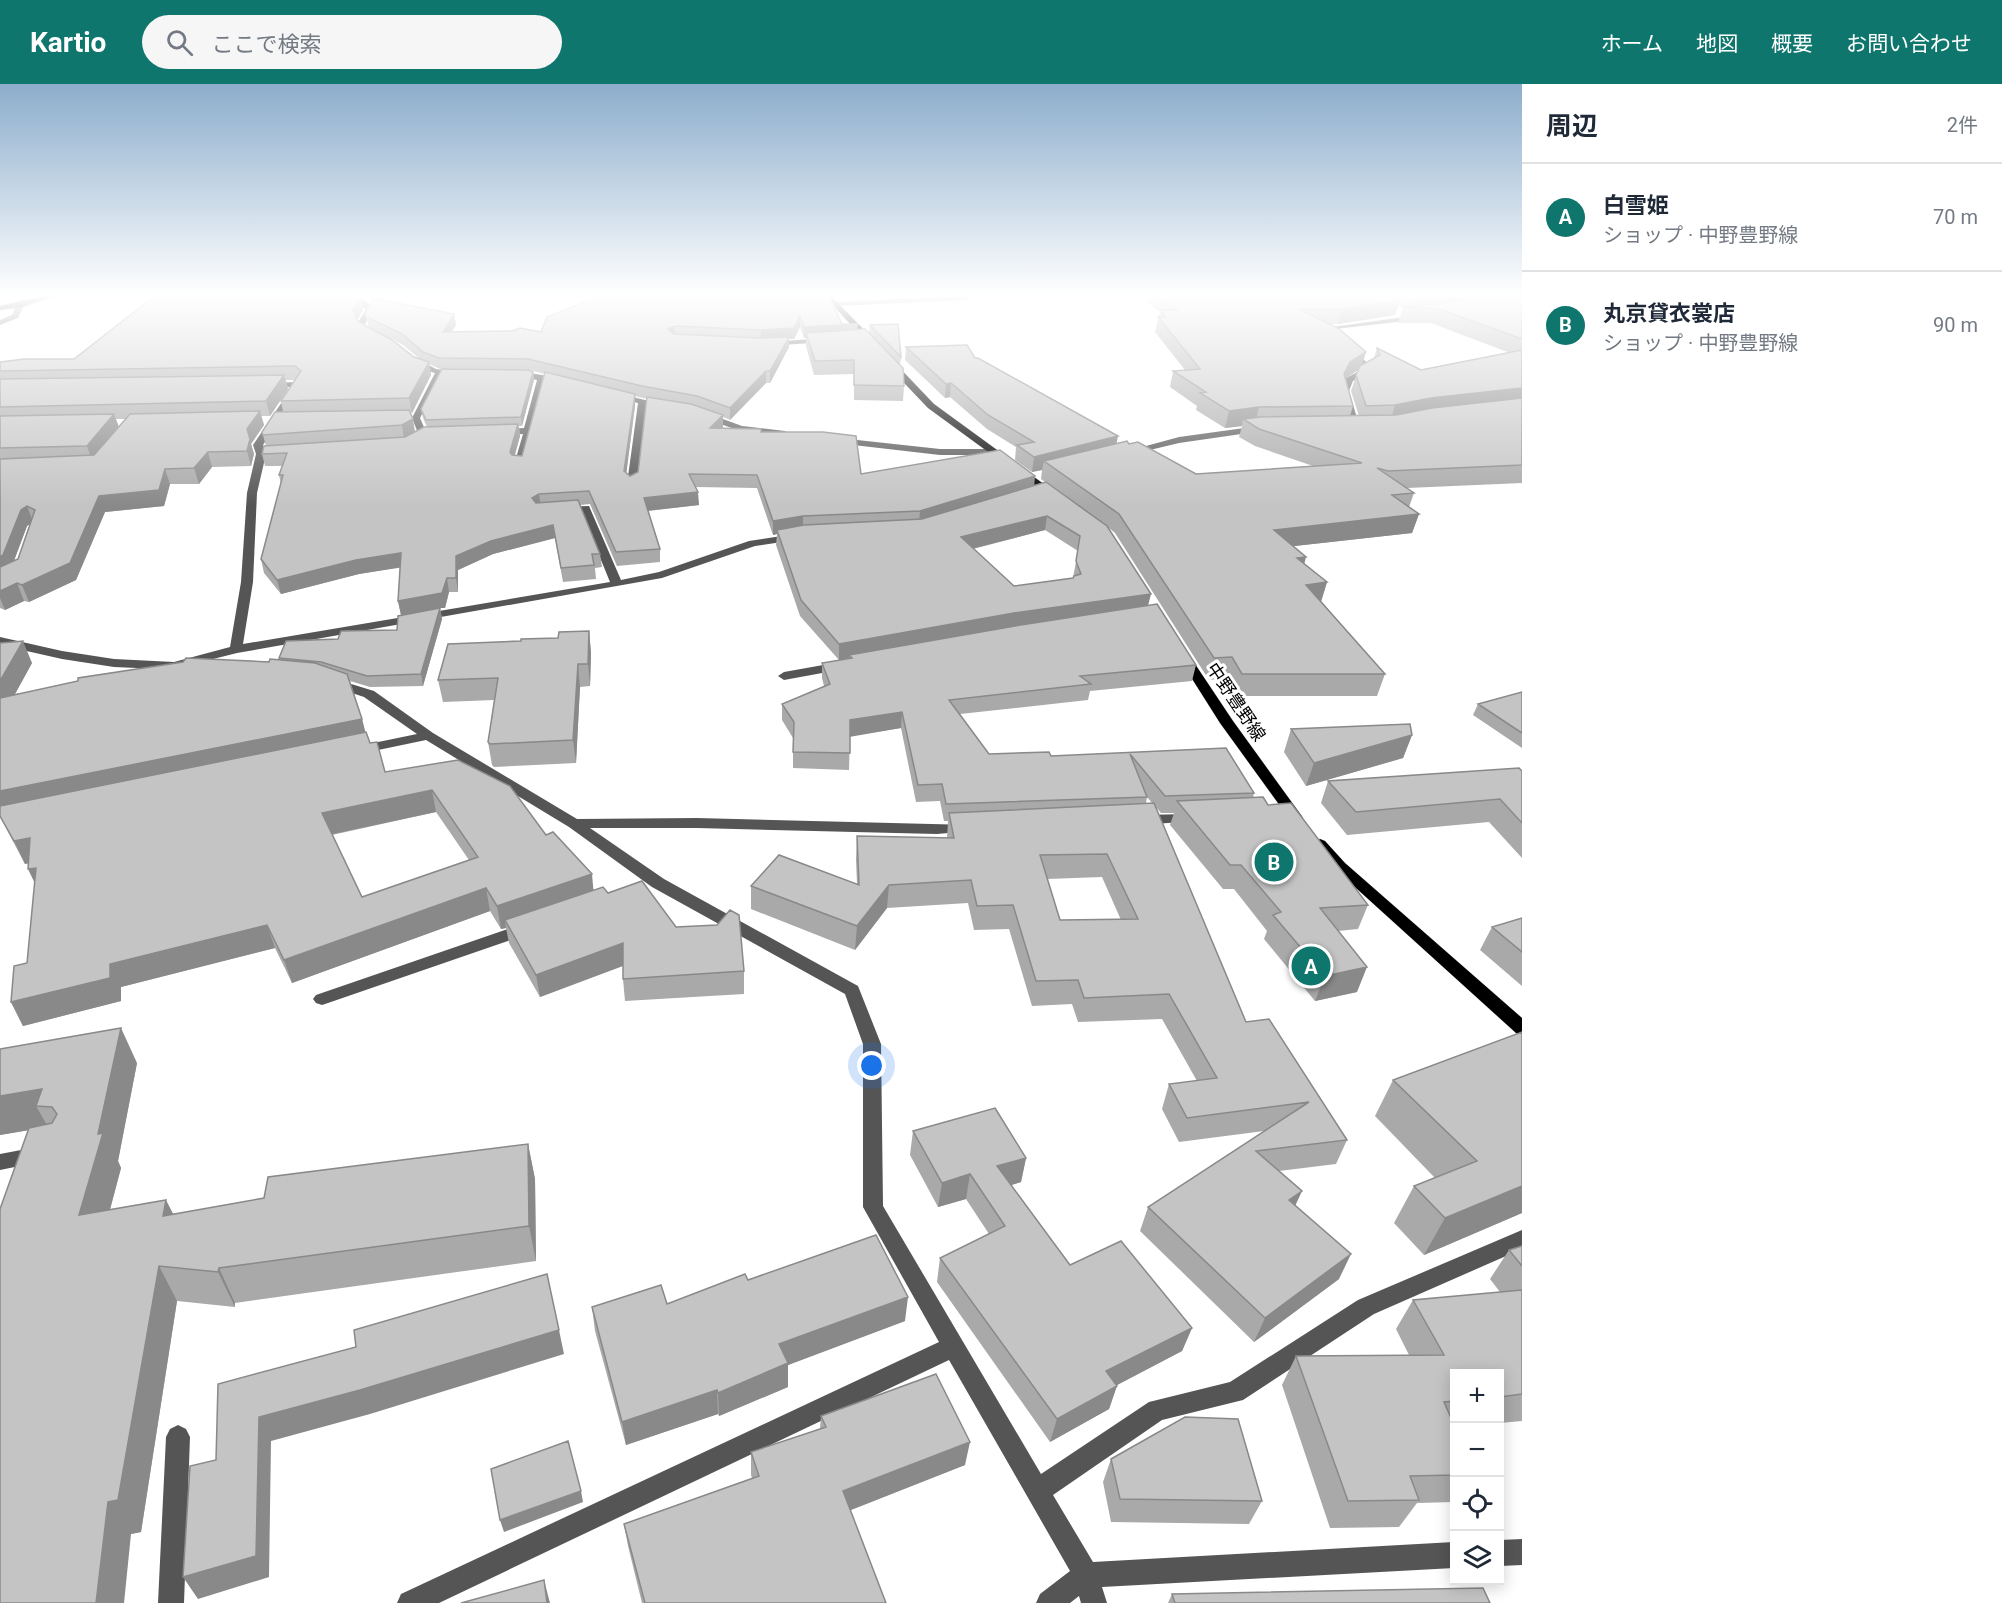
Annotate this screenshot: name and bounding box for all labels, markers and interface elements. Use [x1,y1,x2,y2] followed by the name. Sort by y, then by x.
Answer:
[142,15,562,69] search box
[30,26,106,59] text: Kartio
[163,26,196,59] icon: search
[211,32,321,57] text: ここで検索
[1601,32,1663,56] text: ホーム
[1696,32,1738,56] text: 地図
[1771,32,1813,56] text: 概要
[1846,32,1972,56] text: お問い合わせ
[1546,111,1598,141] text: 周辺
[1947,113,1978,137] text: 2件
[1603,193,1669,218] text: 白雪姫
[1559,205,1572,229] text: A
[1933,205,1978,229] text: 70 m
[1603,223,1798,247] text: ショップ · 中野豊野線
[1603,301,1735,326] text: 丸京貸衣裳店
[1559,313,1572,337] text: B
[1933,313,1978,337] text: 90 m
[1603,331,1798,355] text: ショップ · 中野豊野線
[1203,659,1270,745] street label: 中野豊野線
[1254,840,1294,884] pin: B
[1292,944,1330,988] pin: A
[857,1051,886,1080] your location
[1450,1369,1504,1585] map controls
[1450,1369,1504,1423] button: +
[1450,1423,1504,1477] button: −
[1450,1477,1504,1531] button: locate
[1450,1531,1504,1585] button: layers

